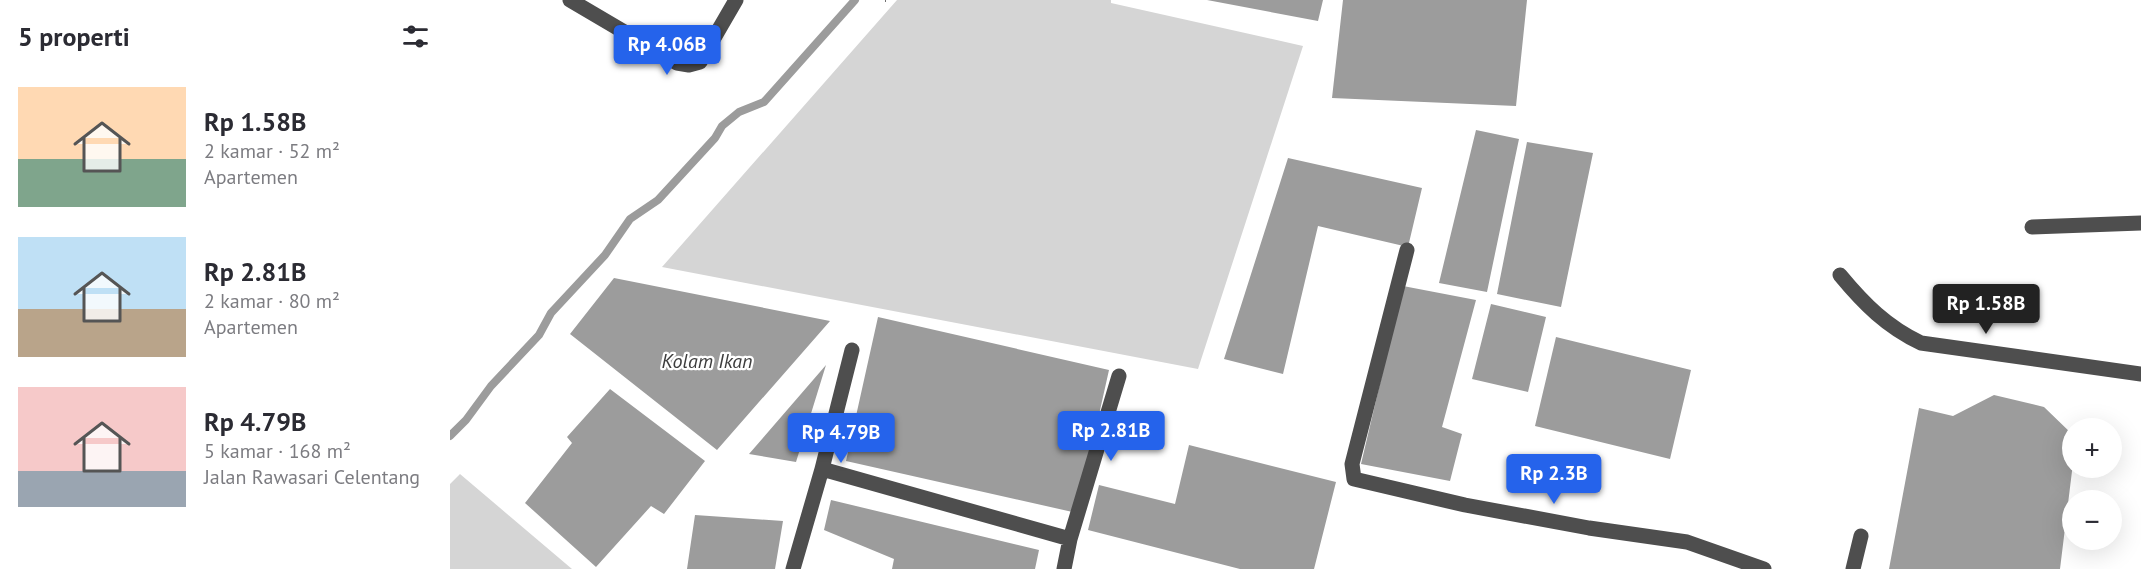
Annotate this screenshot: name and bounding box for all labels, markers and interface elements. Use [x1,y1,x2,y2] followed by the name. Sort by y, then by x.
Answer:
[18,20,130,53] text: 5 properti
[399,20,432,53] icon: filters
[605,25,729,76] pin: Rp 4.06B
[628,31,706,57] text: Rp 4.06B
[204,105,306,138] text: Rp 1.58B
[66,111,138,183] icon: home
[204,138,340,164] text: 2 kamar · 52 m²
[204,164,298,190] text: Apartemen
[204,255,306,288] text: Rp 2.81B
[66,261,138,333] icon: home
[1924,284,2048,335] pin: Rp 1.58B
[204,288,340,314] text: 2 kamar · 80 m²
[1947,290,2025,316] text: Rp 1.58B
[204,314,298,340] text: Apartemen
[662,348,752,374] water label: Kolam Ikan
[204,405,306,438] text: Rp 4.79B
[66,411,138,483] icon: home
[1049,411,1173,462] pin: Rp 2.81B
[779,413,903,464] pin: Rp 4.79B
[1072,417,1150,443] text: Rp 2.81B
[2062,418,2122,550] map controls
[2062,418,2122,478] button: +
[802,419,880,445] text: Rp 4.79B
[204,438,351,464] text: 5 kamar · 168 m²
[1499,454,1609,505] pin: Rp 2.3B
[1520,460,1588,486] text: Rp 2.3B
[204,464,420,490] text: Jalan Rawasari Celentang
[2062,490,2122,550] button: −

